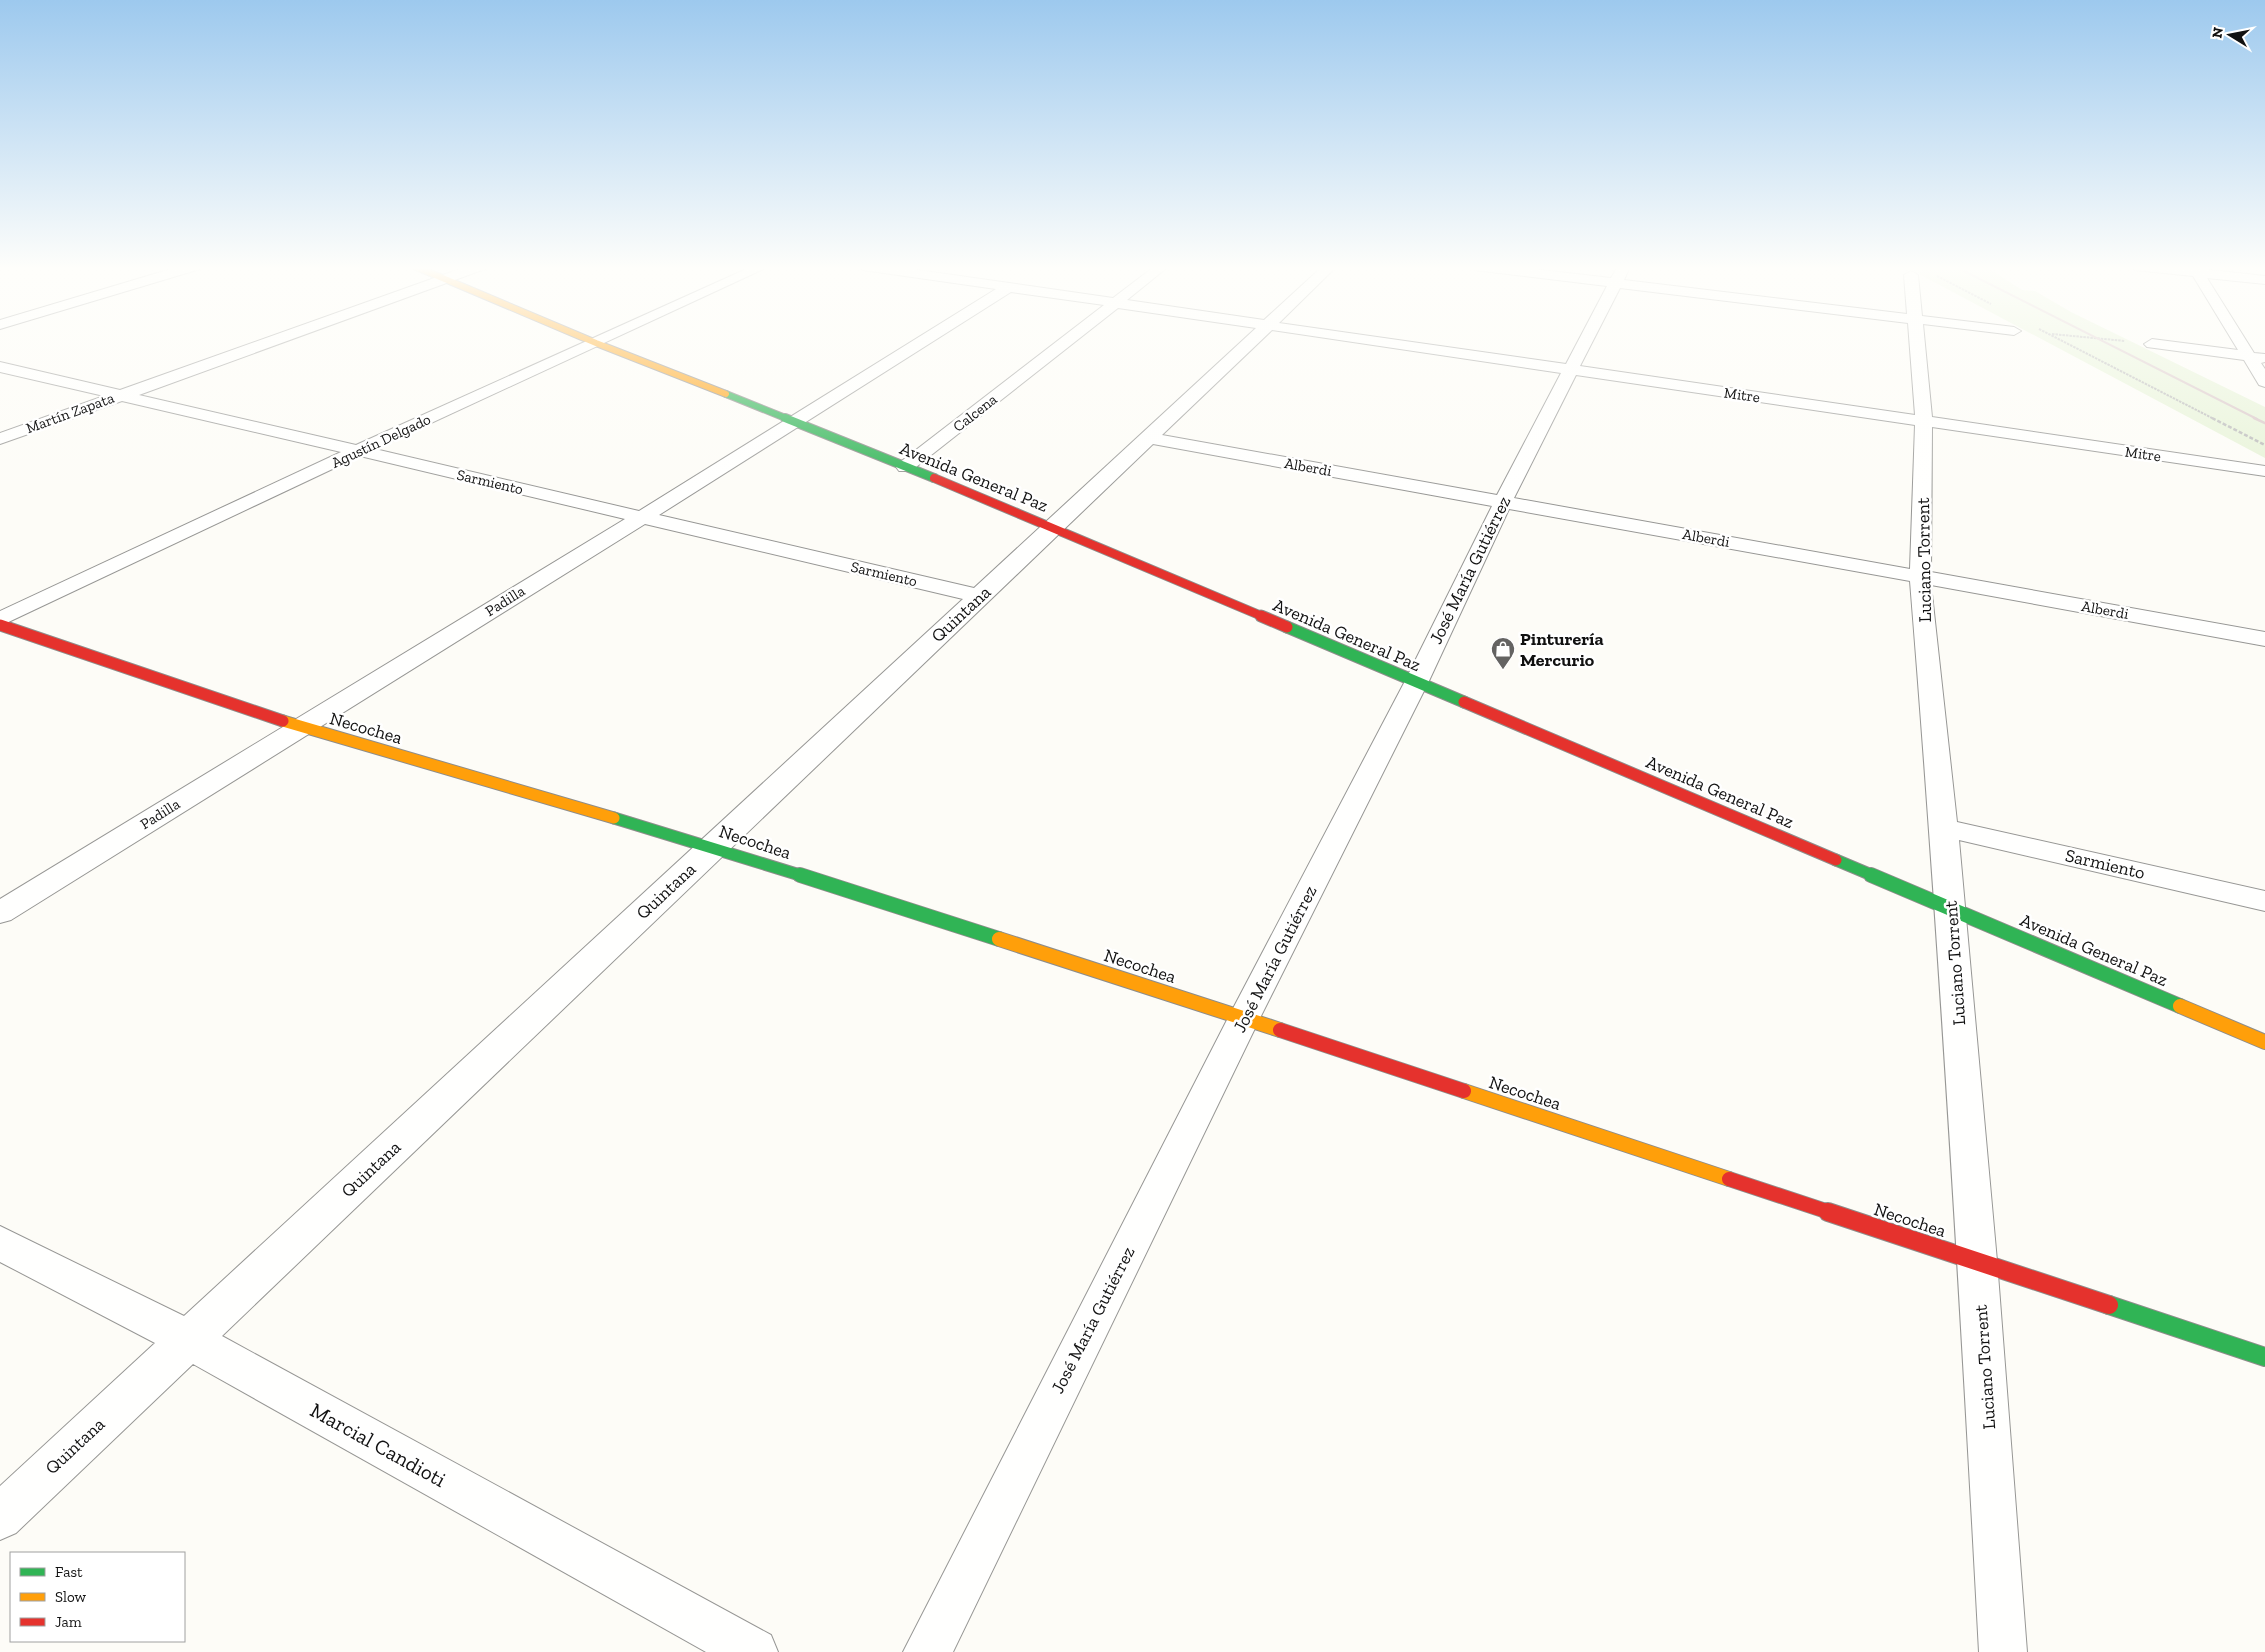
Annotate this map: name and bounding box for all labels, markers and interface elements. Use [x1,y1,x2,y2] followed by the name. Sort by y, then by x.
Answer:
[2205,10,2255,60] north arrow
[2208,26,2227,40] text: N
[1723,384,1761,406] street label: Mitre
[23,389,117,437] street label: Martín Zapata
[949,390,1001,436] street label: Calcena
[328,410,434,472] street label: Agustín Delgado
[897,437,1051,517] street label: Avenida General Paz
[2124,443,2162,465] street label: Mitre
[1283,454,1333,480] street label: Alberdi
[455,466,525,498] street label: Sarmiento
[1425,492,1515,648] street label: José María Gutiérrez
[1912,497,1936,623] street label: Luciano Torrent
[1681,525,1731,551] street label: Alberdi
[849,558,919,590] street label: Sarmiento
[927,581,995,647] street label: Quintana
[482,582,528,620] street label: Padilla
[1270,594,1424,676] street label: Avenida General Paz
[2080,597,2130,623] street label: Alberdi
[1520,628,1604,671] place label: Pinturería Mercurio
[1490,636,1516,670] shop icon: Pinturería Mercurio
[327,707,405,749] street label: Necochea
[1643,751,1797,833] street label: Avenida General Paz
[137,795,183,833] street label: Padilla
[716,820,794,864] street label: Necochea
[2063,844,2147,884] street label: Sarmiento
[632,858,700,924] street label: Quintana
[1228,882,1322,1036] street label: José María Gutiérrez
[1940,900,1970,1026] street label: Luciano Torrent
[2017,909,2171,991] street label: Avenida General Paz
[1101,944,1179,988] street label: Necochea
[1486,1071,1564,1115] street label: Necochea
[337,1136,405,1202] street label: Quintana
[1871,1198,1949,1242] street label: Necochea
[1046,1243,1140,1397] street label: José María Gutiérrez
[1970,1304,2000,1430] street label: Luciano Torrent
[306,1397,450,1492] street label: Marcial Candioti
[41,1413,109,1479] street label: Quintana
[10,1552,185,1642] legend
[55,1563,83,1581] text: Fast
[55,1588,87,1606] text: Slow
[55,1613,82,1631] text: Jam

